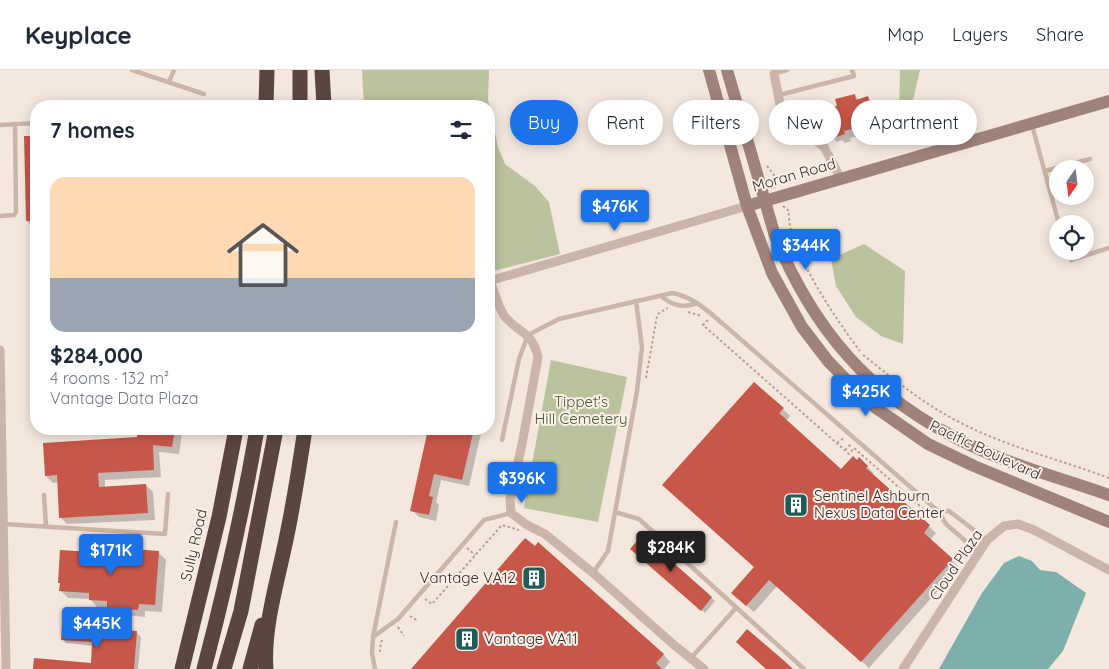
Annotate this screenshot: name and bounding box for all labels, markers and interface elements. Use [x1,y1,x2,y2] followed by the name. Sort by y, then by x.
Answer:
[25,20,132,50] text: Keyplace
[887,23,924,46] text: Map
[952,23,1008,46] text: Layers
[1036,23,1084,46] text: Share
[510,100,578,145] chip: Buy
[588,100,663,145] chip: Rent
[673,100,759,145] chip: Filters
[769,100,841,145] chip: New
[851,100,977,145] chip: Apartment
[447,116,475,144] icon: filters
[50,117,135,143] text: 7 homes
[750,154,838,196] street label: Moran Road
[1049,160,1094,205] north arrow
[1049,160,1094,260] map controls
[580,190,650,232] pin: $476K
[592,196,638,216] text: $476K
[218,210,308,300] icon: home
[1049,215,1094,260] button: locate
[771,228,841,271] pin: $344K
[782,235,830,255] text: $344K
[50,342,143,368] text: $284,000
[50,368,169,388] text: 4 rooms · 132 m²
[831,374,901,417] pin: $425K
[842,381,890,401] text: $425K
[50,388,199,408] text: Vantage Data Plaza
[534,392,628,428] park label: Tippet's Hill Cemetery
[927,416,1044,484] street label: Pacific Boulevard
[487,462,557,504] pin: $396K
[499,468,545,488] text: $396K
[814,486,945,522] place label: Sentinel Ashburn Nexus Data Center
[783,492,809,518] building icon: Sentinel Ashburn Nexus Data Center
[176,507,211,583] street label: Sully Road
[925,526,986,604] street label: Cloud Plaza
[636,530,706,573] pin: $284K
[76,534,146,576] pin: $171K
[647,537,695,557] text: $284K
[90,540,132,560] text: $171K
[521,565,547,591] building icon: Vantage VA12
[420,568,516,587] place label: Vantage VA12
[62,606,132,649] pin: $445K
[73,613,121,633] text: $445K
[454,626,480,652] building icon: Vantage VA11
[484,629,578,648] place label: Vantage VA11

